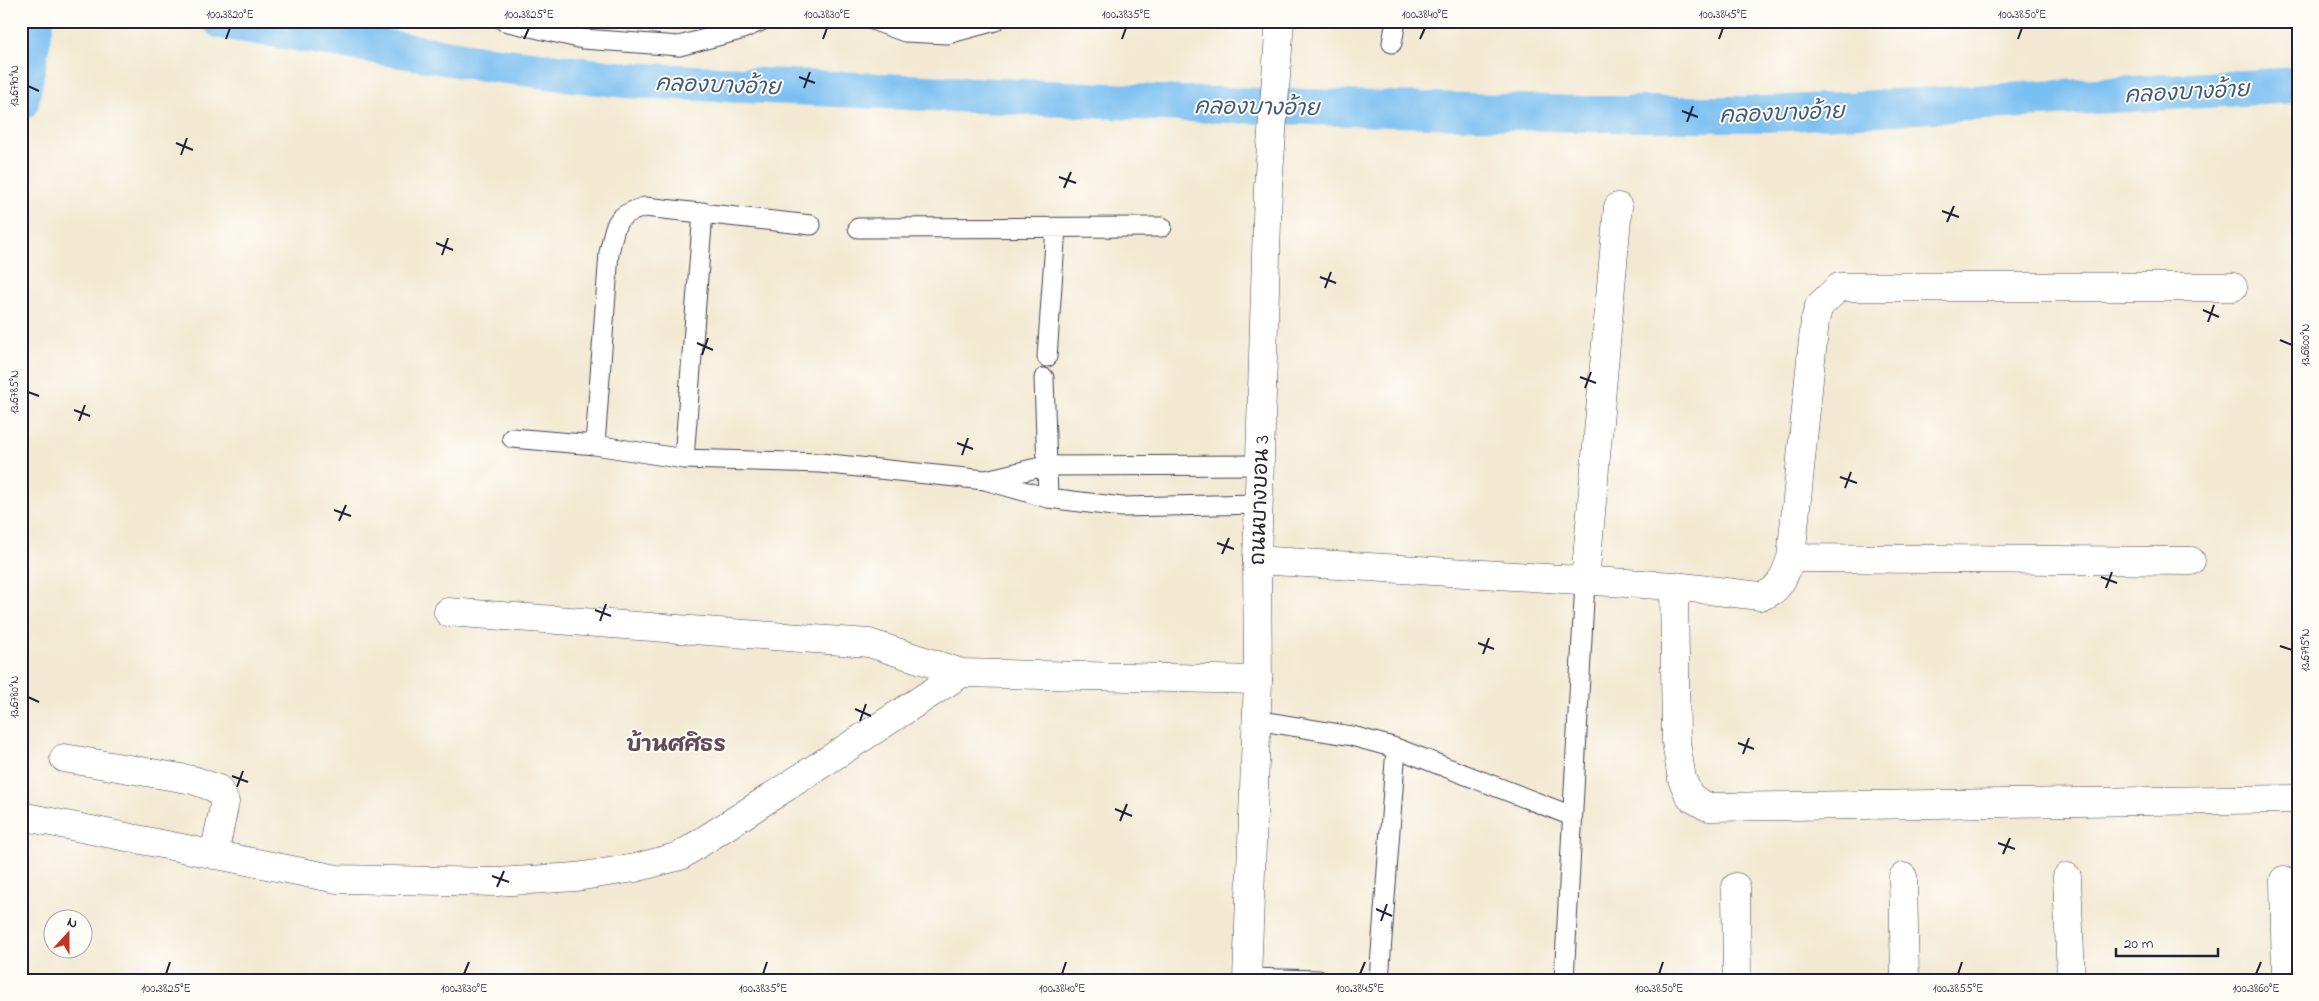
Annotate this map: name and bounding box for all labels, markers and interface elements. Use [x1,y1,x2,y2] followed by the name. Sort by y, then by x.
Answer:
[206,6,254,24] text: 100.3820°E
[504,6,554,24] text: 100.3825°E
[804,6,850,24] text: 100.3830°E
[1102,6,1150,24] text: 100.3835°E
[1402,6,1448,24] text: 100.3840°E
[1699,6,1747,24] text: 100.3845°E
[1998,6,2046,24] text: 100.3850°E
[6,65,24,107] text: 13.6790°N
[655,69,783,105] water label: คลองบางอ้าย
[2124,75,2252,113] water label: คลองบางอ้าย
[1194,92,1321,126] water label: คลองบางอ้าย
[1719,97,1847,133] water label: คลองบางอ้าย
[2297,324,2315,366] text: 13.6800°N
[6,370,24,414] text: 13.6785°N
[1244,434,1278,566] street label: ถนนบางบอน 3
[2297,628,2315,672] text: 13.6795°N
[6,676,24,718] text: 13.6780°N
[626,730,726,762] district label: บ้านศศิธร
[42,908,92,958] north arrow
[64,912,80,935] text: N
[2116,926,2219,958] scale bar
[2124,933,2154,955] text: 20 m
[141,980,191,998] text: 100.3825°E
[441,980,487,998] text: 100.3830°E
[739,980,787,998] text: 100.3835°E
[1039,980,1085,998] text: 100.3840°E
[1336,980,1384,998] text: 100.3845°E
[1635,980,1683,998] text: 100.3850°E
[1933,980,1983,998] text: 100.3855°E
[2232,980,2280,998] text: 100.3860°E

